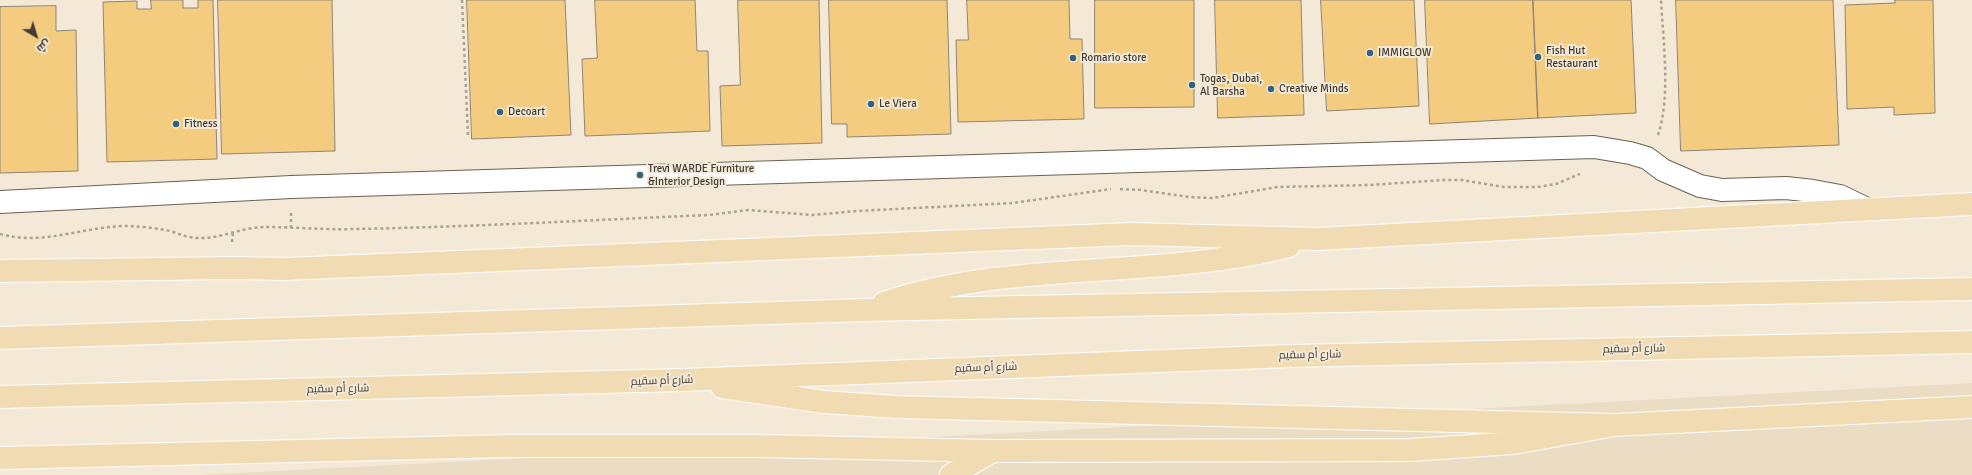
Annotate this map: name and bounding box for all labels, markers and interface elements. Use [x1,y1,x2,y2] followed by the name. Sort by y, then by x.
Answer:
[16,16,56,56] north arrow
[34,36,53,55] text: ش
[1546,44,1598,70] place label: Fish Hut Restaurant
[1378,46,1431,60] place label: IMMIGLOW
[1365,48,1375,58] marker: IMMIGLOW
[1081,51,1147,65] place label: Romario store
[1533,52,1543,62] marker: Fish Hut Restaurant
[1068,53,1078,63] marker: Romario store
[1200,72,1262,98] place label: Togas, Dubai, Al Barsha
[1187,80,1197,90] marker: Togas, Dubai, Al Barsha
[1279,82,1349,96] place label: Creative Minds
[1266,84,1276,94] marker: Creative Minds
[879,97,917,111] place label: Le Viera
[866,99,876,109] marker: Le Viera
[508,105,545,119] place label: Decoart
[495,107,505,117] marker: Decoart
[184,117,218,131] place label: Fitness
[171,119,181,129] marker: Fitness
[648,162,754,188] place label: Trevi WARDE Furniture &Interior Design
[635,170,645,180] marker: Trevi WARDE Furniture &Interior Design
[1603,342,1665,356] street label: شارع أم سقيم
[1279,348,1341,362] street label: شارع أم سقيم
[954,360,1018,376] street label: شارع أم سقيم
[630,373,694,389] street label: شارع أم سقيم
[307,382,369,396] street label: شارع أم سقيم

